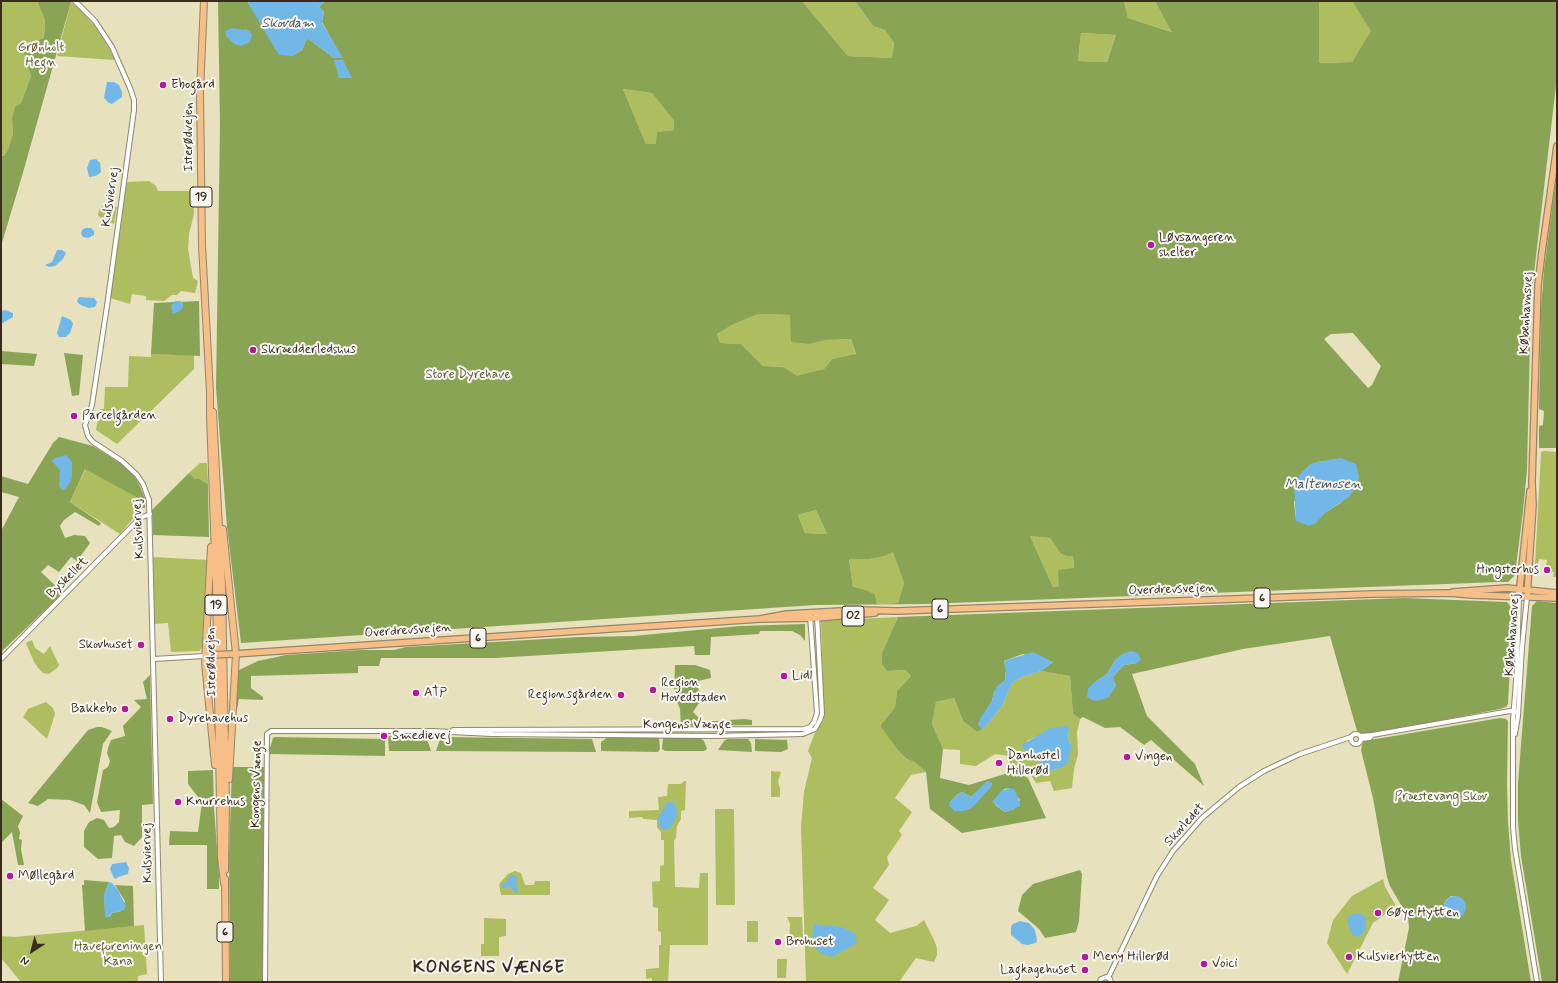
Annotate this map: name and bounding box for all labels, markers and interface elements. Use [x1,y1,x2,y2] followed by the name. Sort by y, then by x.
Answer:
[261,16,315,32] water label: Skovdam
[18,40,64,71] park label: Grønholt Hegn
[171,77,215,93] place label: Ebogård
[158,80,168,90] marker: Ebogård
[181,103,197,171] street label: Isterødvejen
[99,166,123,228] street label: Kulsviervej
[190,187,212,207] road number: 19
[1159,230,1234,261] place label: Løvsangeren shelter
[1146,240,1156,250] marker: Løvsangeren shelter
[1517,271,1537,355] street label: Københavnsvej
[261,342,356,358] place label: Skrædderledshus
[248,345,258,355] marker: Skrædderledshus
[425,367,511,383] park label: Store Dyrehave
[82,408,157,424] place label: Parcelgården
[69,411,79,421] marker: Parcelgården
[1285,477,1361,493] water label: Maltemosen
[130,499,148,559] street label: Kulsviervej
[44,554,92,602] street label: Byskellet
[1476,562,1539,578] place label: Hingsterhus
[1542,565,1552,575] marker: Hingsterhus
[1128,581,1216,599] street label: Overdrevsvejen
[1254,588,1270,608] road number: 6
[1502,593,1524,677] street label: Københavnsvej
[205,595,227,615] road number: 19
[932,599,948,619] road number: 6
[842,606,864,626] road number: O2
[364,620,452,642] street label: Overdrevsvejen
[204,627,220,697] street label: Isterødvejen
[470,628,486,648] road number: 6
[79,637,133,653] place label: Skovhuset
[136,640,146,650] marker: Skovhuset
[792,668,812,684] place label: Lidl
[779,671,789,681] marker: Lidl
[661,675,727,706] place label: Region Hovedstaden
[424,685,447,701] place label: ATP
[648,685,658,695] marker: Region Hovedstaden
[528,687,613,703] place label: Regionsgården
[411,688,421,698] marker: ATP
[616,690,626,700] marker: Regionsgården
[71,701,117,717] place label: Bakkebo
[120,704,130,714] marker: Bakkebo
[178,711,248,727] place label: Dyrehavehus
[165,714,175,724] marker: Dyrehavehus
[643,717,731,733] street label: Kongens Vænge
[392,728,451,744] place label: Smedievej
[379,731,389,741] marker: Smedievej
[248,740,266,828] street label: Kongens Vænge
[1007,748,1060,779] place label: Danhostel Hillerød
[1135,749,1172,765] place label: Vingen
[1122,752,1132,762] marker: Vingen
[994,758,1004,768] marker: Danhostel Hillerød
[1394,789,1488,805] park label: Præstevang Skov
[186,794,245,810] place label: Knurrehus
[173,797,183,807] marker: Knurrehus
[1162,800,1208,850] street label: Skovledet
[140,823,156,883] street label: Kulsviervej
[18,868,74,884] place label: Møllegård
[5,871,15,881] marker: Møllegård
[1386,905,1459,921] place label: Gøye Hytten
[1373,908,1383,918] marker: Gøye Hytten
[217,922,233,942] road number: 6
[12,931,52,971] north arrow
[786,934,834,950] place label: Brohuset
[773,937,783,947] marker: Brohuset
[74,939,162,970] park label: Haveforeningen Kana
[1093,949,1169,965] place label: Meny Hillerød
[1357,949,1439,965] place label: Kulsvierhytten
[1080,952,1090,962] marker: Meny Hillerød
[1344,952,1354,962] marker: Kulsvierhytten
[18,953,32,969] text: N
[1212,956,1237,972] place label: Voici
[412,958,566,978] district label: KONGENS VÆNGE
[1199,959,1209,969] marker: Voici
[1000,962,1077,978] place label: Lagkagehuset
[1080,965,1090,975] marker: Lagkagehuset

